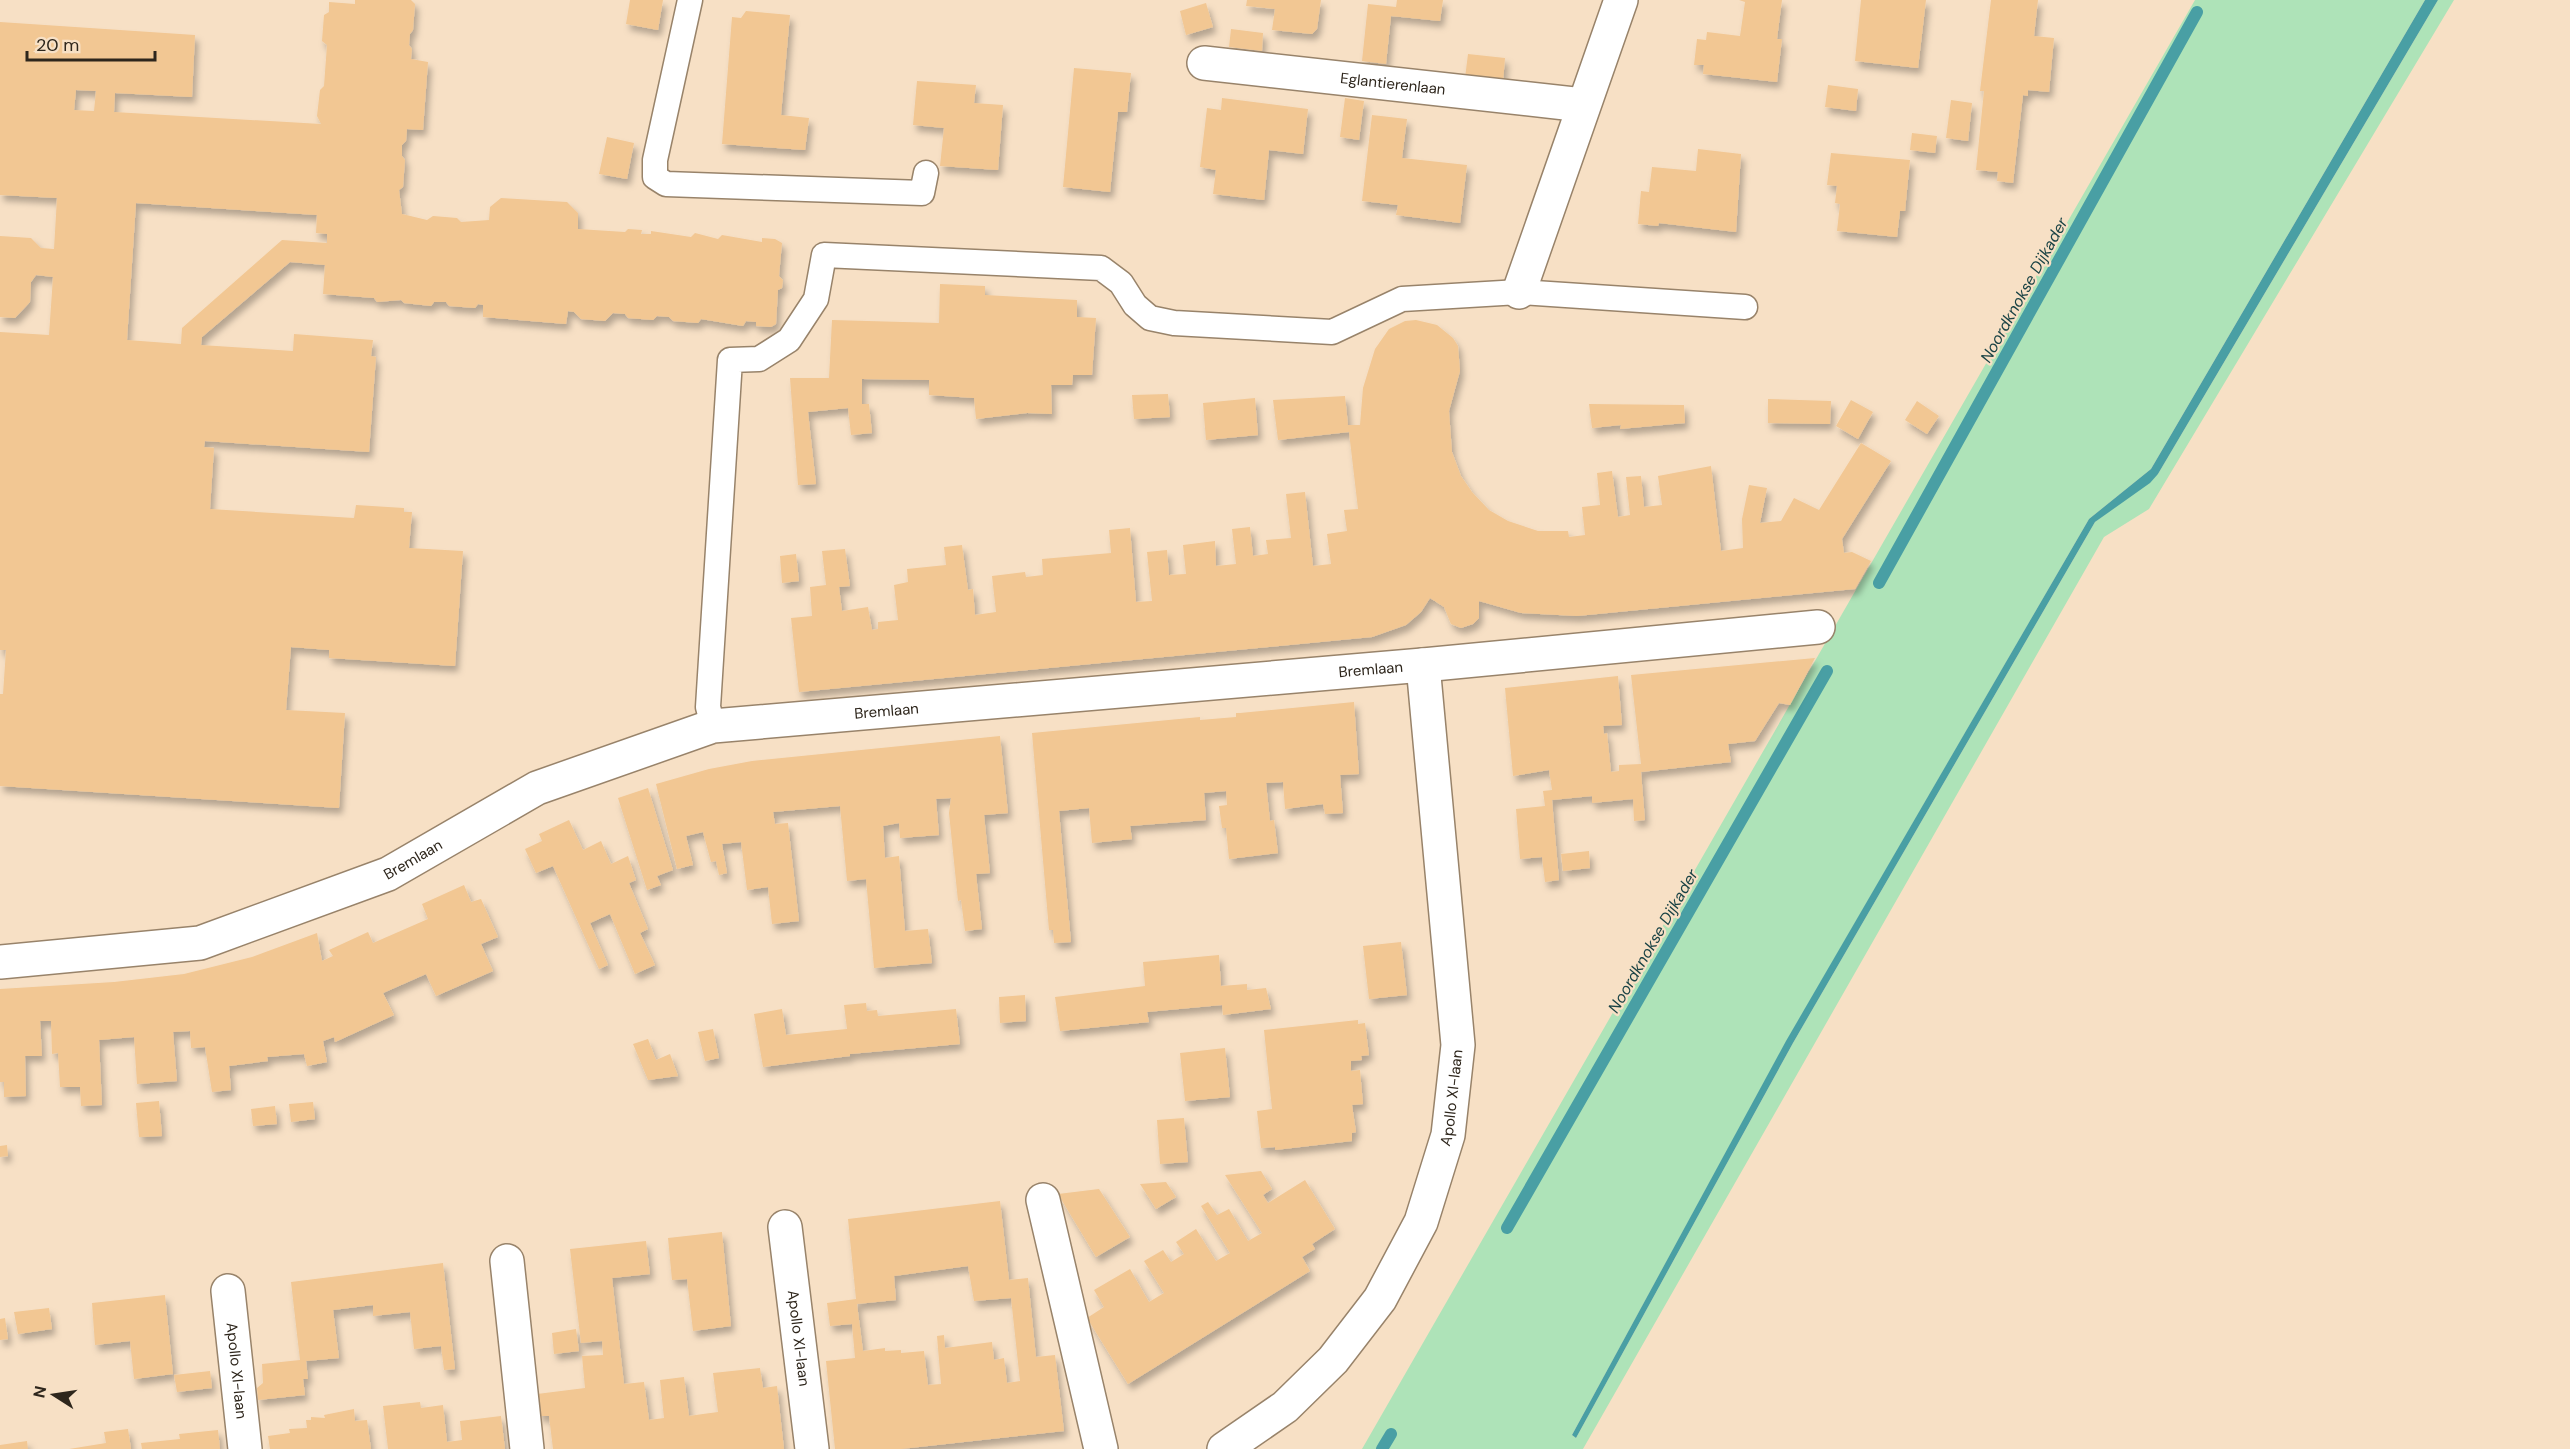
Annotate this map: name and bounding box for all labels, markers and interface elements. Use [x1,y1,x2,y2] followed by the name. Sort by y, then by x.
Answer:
[27,24,154,62] scale bar
[36,33,79,57] text: 20 m
[1339,68,1447,100] street label: Eglantierenlaan
[1975,213,2073,366] water label: Noordknokse Dijkader
[1338,657,1404,682] street label: Bremlaan
[854,698,920,724] street label: Bremlaan
[380,835,446,884] street label: Bremlaan
[1603,864,1703,1017] water label: Noordknokse Dijkader
[1435,1049,1467,1148] street label: Apollo XI-laan
[783,1289,814,1387] street label: Apollo XI-laan
[221,1321,252,1420] street label: Apollo XI-laan
[24,1365,84,1425] north arrow
[28,1384,51,1400] text: N

